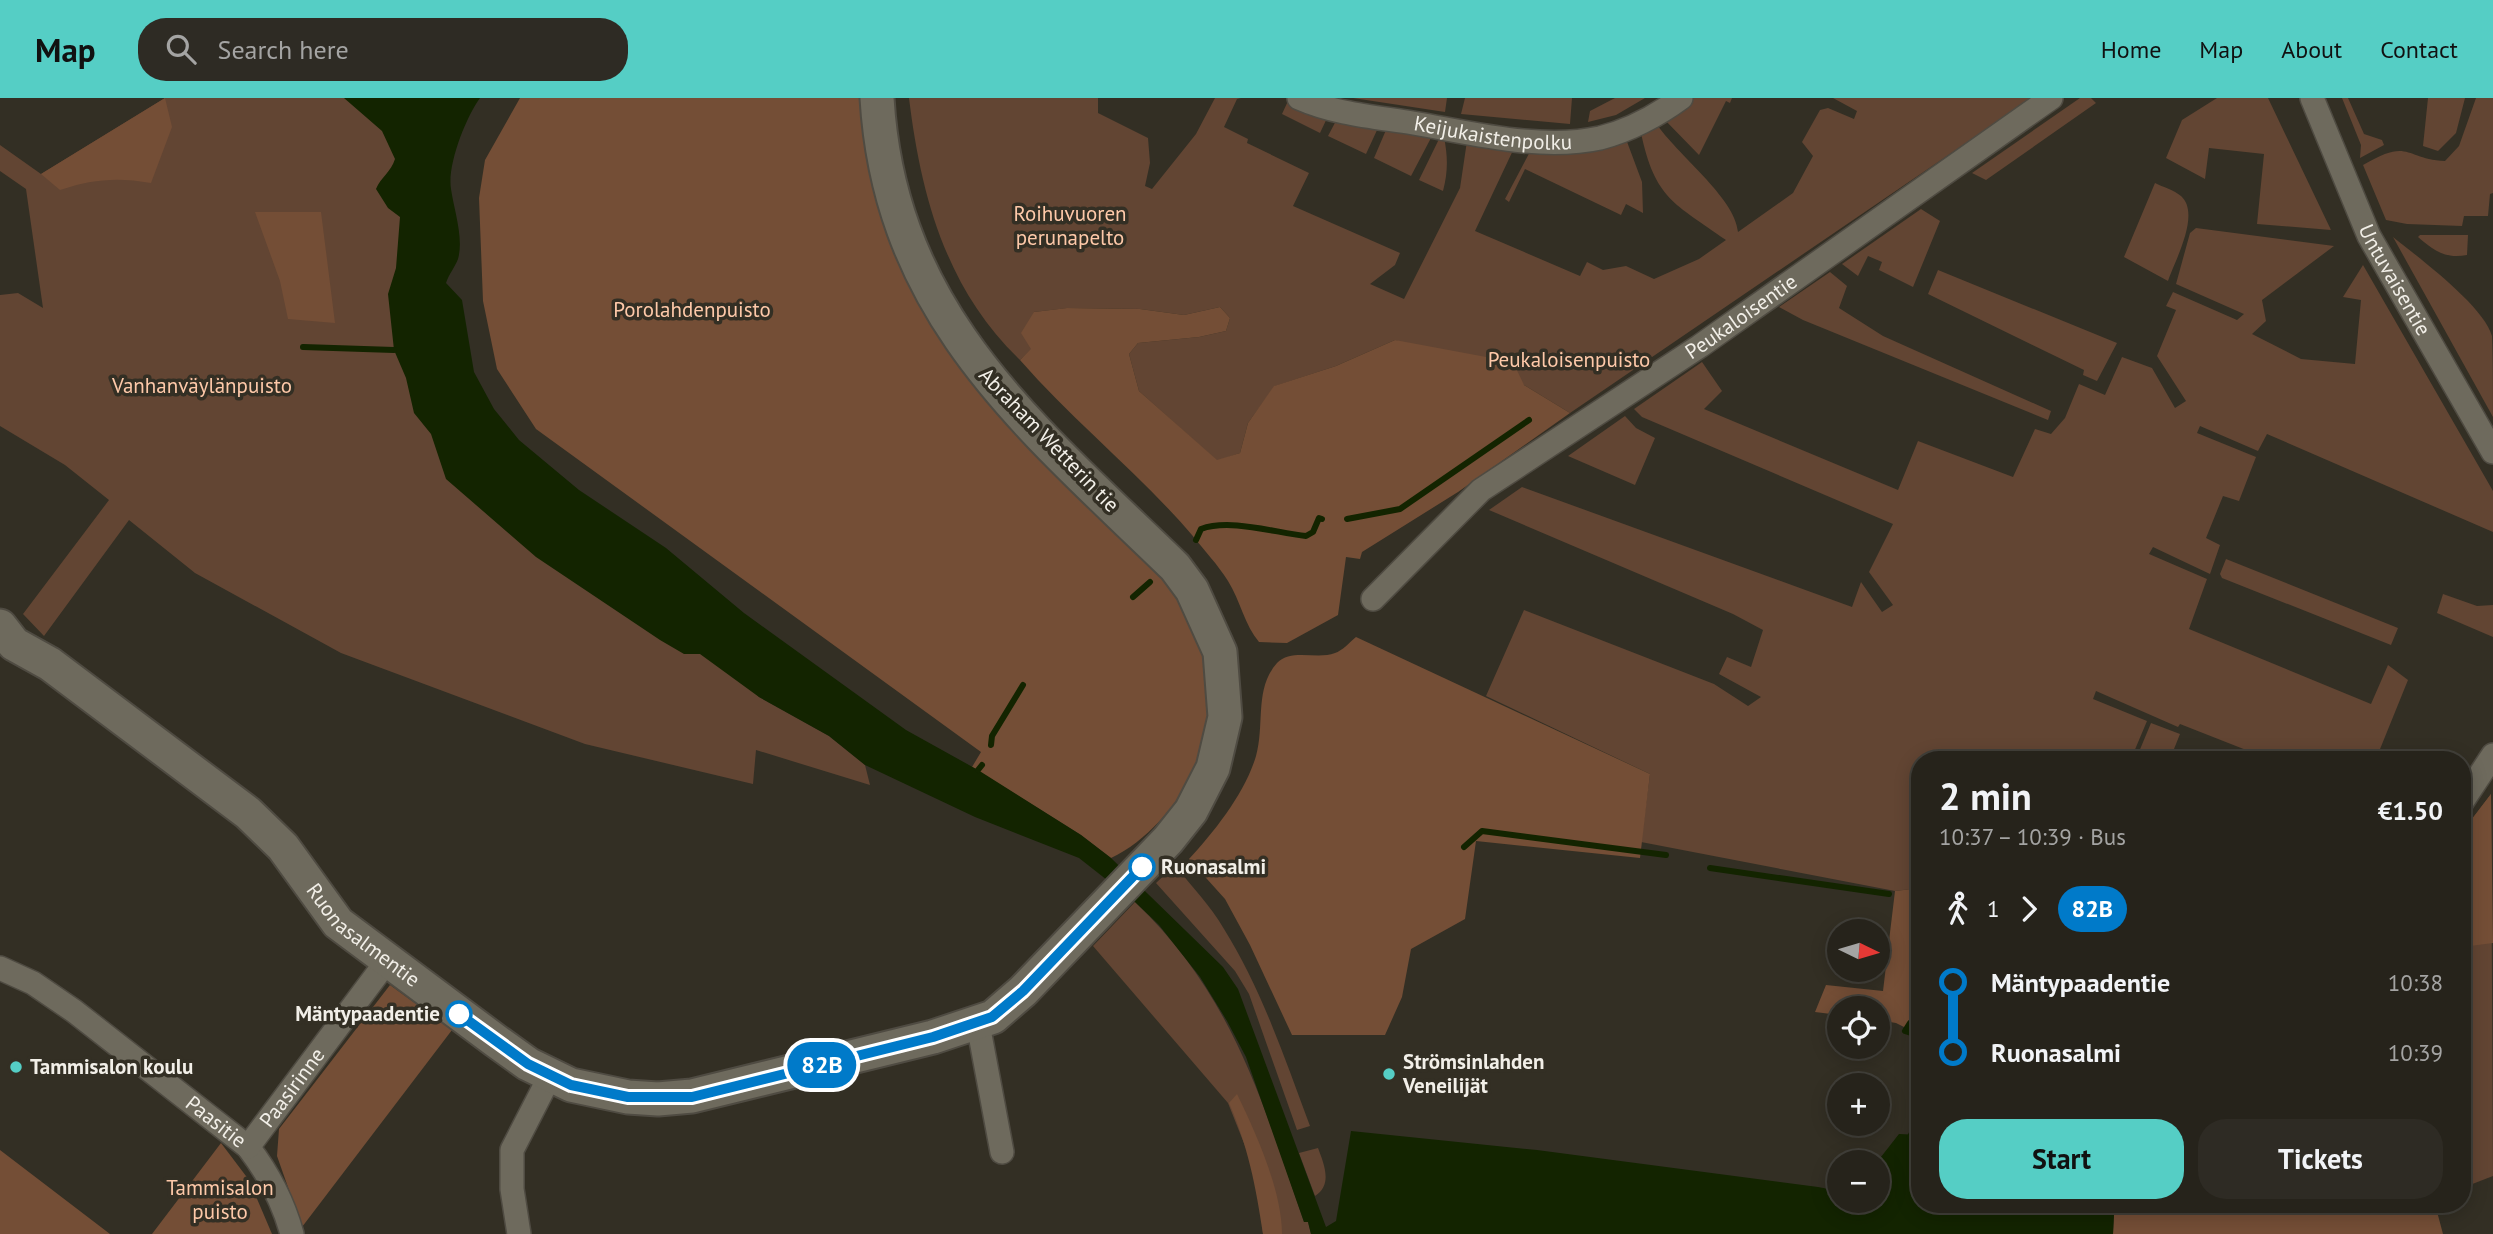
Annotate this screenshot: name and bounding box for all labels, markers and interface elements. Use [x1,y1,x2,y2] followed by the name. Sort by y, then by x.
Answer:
[138,18,628,81] search box
[35,28,96,71] text: Map
[162,30,200,68] icon: search
[218,33,349,66] text: Search here
[2101,34,2161,65] text: Home
[2199,34,2243,65] text: Map
[2281,34,2342,65] text: About
[2380,34,2458,65] text: Contact
[1412,109,1573,156] street label: Keijukaistenpolku
[1013,200,1127,251] park label: Roihuvuoren perunapelto
[2353,220,2437,340] street label: Untuvaisentie
[1680,268,1802,365] street label: Peukaloisentie
[613,296,771,323] park label: Porolahdenpuisto
[1488,346,1650,373] park label: Peukaloisenpuisto
[973,362,1125,518] street label: Abraham Wetterin tie
[111,372,292,399] park label: Vanhanväylänpuisto
[1939,771,2032,820] text: 2 min
[2378,794,2443,827] text: €1.50
[1939,822,2126,851] text: 10:37 – 10:39 · Bus
[1161,853,1266,880] place label: Ruonasalmi
[1129,854,1155,880] marker: Ruonasalmi
[301,878,426,993] street label: Ruonasalmentie
[1939,890,1977,928] icon: walk
[2010,890,2048,928] icon: forward
[2072,893,2113,924] text: 82B
[1987,894,2000,923] text: 1
[1827,919,1890,982] north arrow
[1827,919,1890,1213] map controls
[1991,966,2170,999] text: Mäntypaadentie
[2388,968,2443,997] text: 10:38
[1827,996,1890,1059] button: locate
[295,1000,440,1027] place label: Mäntypaadentie
[446,1001,472,1027] marker: Mäntypaadentie
[1991,1036,2121,1069] text: Ruonasalmi
[2388,1038,2443,1067] text: 10:39
[253,1042,330,1133] street label: Paasirinne
[782,1042,862,1088] line badge: 82B
[1402,1048,1544,1099] place label: Strömsinlahden Veneilijät
[801,1049,843,1080] text: 82B
[30,1053,193,1080] place label: Tammisalon koulu
[8,1059,24,1075] marker: Tammisalon koulu
[1381,1066,1397,1082] marker: Strömsinlahden Veneilijät
[1827,1073,1890,1136] button: +
[180,1089,252,1154] street label: Paasitie
[1939,1119,2184,1199] button: Start
[2198,1119,2443,1199] button: Tickets
[1827,1150,1890,1213] button: −
[166,1174,274,1225] park label: Tammisalon puisto

